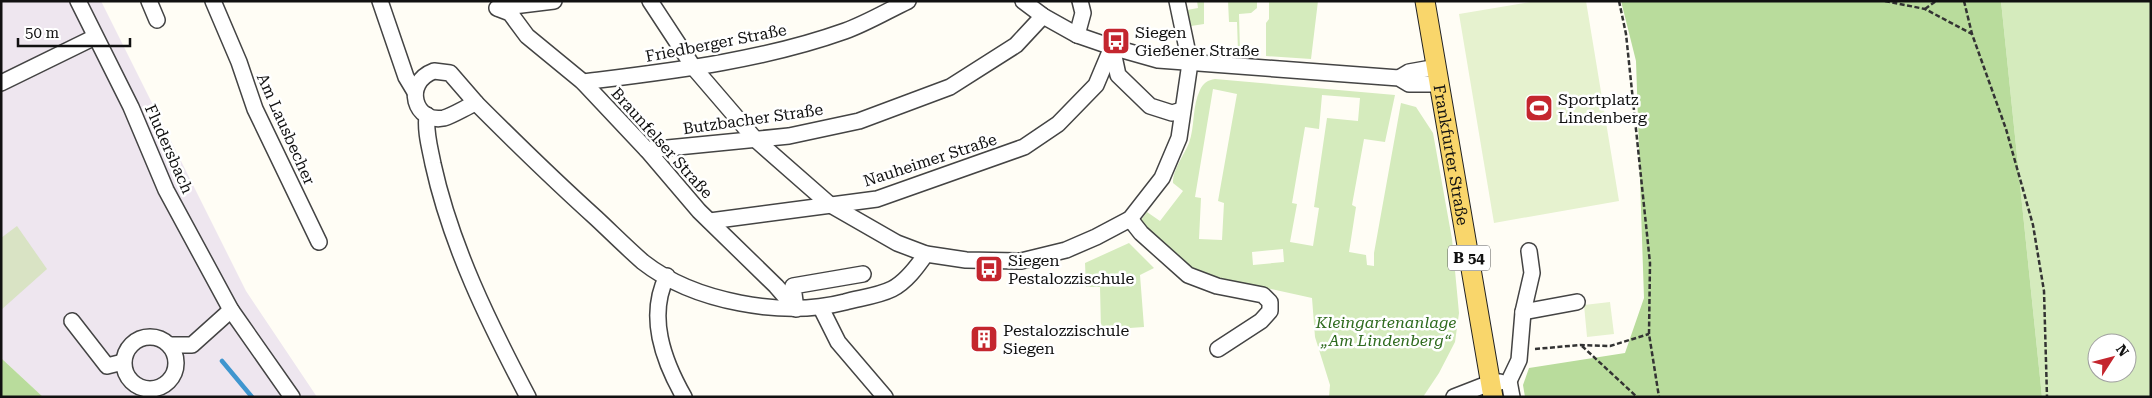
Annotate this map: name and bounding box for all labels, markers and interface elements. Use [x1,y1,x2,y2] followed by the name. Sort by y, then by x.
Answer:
[18,15,130,47] scale bar
[644,20,788,66] street label: Friedberger Straße
[1135,23,1260,60] place label: Siegen Gießener Straße
[25,24,60,42] text: 50 m
[1101,26,1131,56] bus stop icon: Siegen Gießener Straße
[253,70,319,188] street label: Am Lausbecher
[1430,83,1473,227] street label: Frankfurter Straße
[607,84,717,202] street label: Braunfelser Straße
[1558,90,1648,127] place label: Sportplatz Lindenberg
[1524,93,1554,123] sports icon: Sportplatz Lindenberg
[682,100,824,138] street label: Butzbacher Straße
[141,101,197,197] street label: Fludersbach
[861,129,999,191] street label: Nauheimer Straße
[1448,246,1490,270] road number: B 54
[1008,251,1135,288] place label: Siegen Pestalozzischule
[974,254,1004,284] bus stop icon: Siegen Pestalozzischule
[1315,313,1456,350] park label: Kleingartenanlage „Am Lindenberg“
[1003,321,1130,358] place label: Pestalozzischule Siegen
[969,324,999,354] building icon: Pestalozzischule Siegen
[2087,333,2137,383] north arrow
[2113,341,2132,360] text: N

